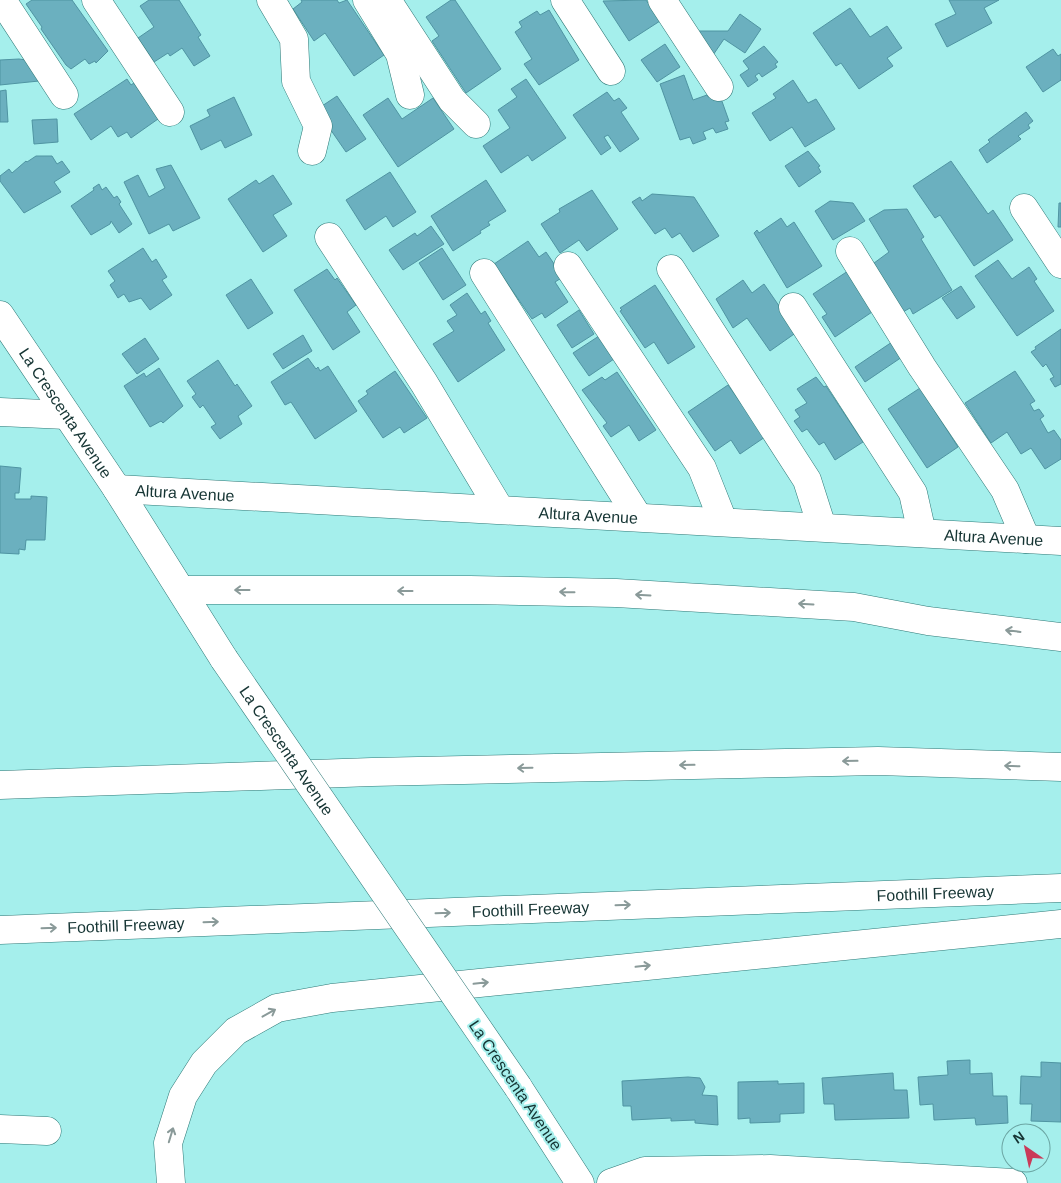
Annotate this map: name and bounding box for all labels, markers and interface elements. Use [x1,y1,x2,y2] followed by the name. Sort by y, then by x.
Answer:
[16,345,115,481] street label: La Crescenta Avenue
[135,482,235,504] street label: Altura Avenue
[538,504,638,527] street label: Altura Avenue
[944,527,1044,549] street label: Altura Avenue
[234,585,250,595] one-way arrow
[397,586,413,595] one-way arrow
[559,587,576,597] one-way arrow
[636,590,652,599] one-way arrow
[798,600,814,609] one-way arrow
[1005,626,1021,636] one-way arrow
[236,683,337,819] street label: La Crescenta Avenue
[842,756,858,766] one-way arrow
[680,760,696,770] one-way arrow
[1005,761,1021,770] one-way arrow
[517,764,533,773] one-way arrow
[876,883,994,904] street label: Foothill Freeway
[472,899,590,920] street label: Foothill Freeway
[615,901,631,910] one-way arrow
[435,908,451,917] one-way arrow
[67,915,185,936] street label: Foothill Freeway
[203,917,219,926] one-way arrow
[40,924,56,933] one-way arrow
[634,961,650,971] one-way arrow
[473,978,489,987] one-way arrow
[261,1008,276,1018] one-way arrow
[466,1017,565,1153] street label: La Crescenta Avenue
[1001,1123,1051,1173] north arrow
[167,1127,176,1143] one-way arrow
[1010,1128,1027,1147] text: N

